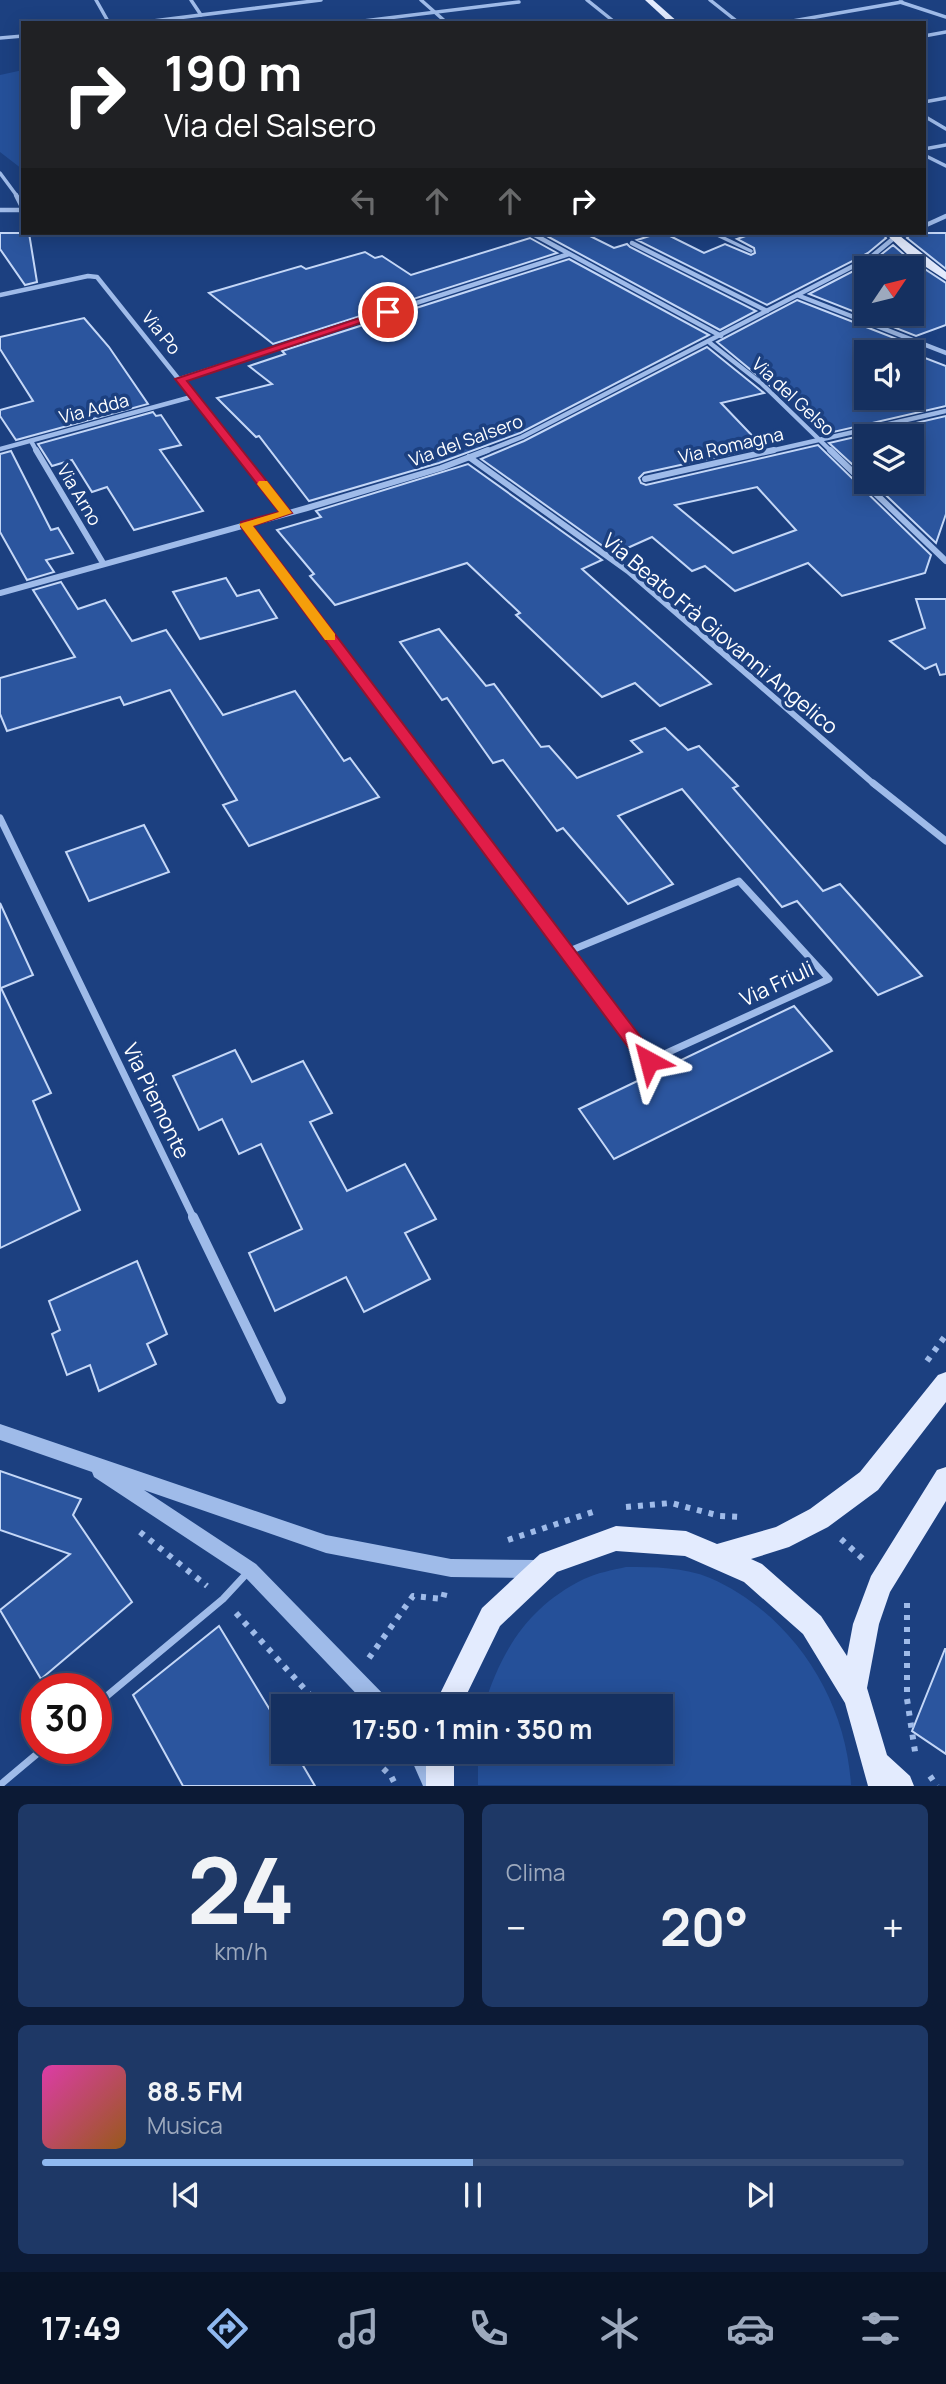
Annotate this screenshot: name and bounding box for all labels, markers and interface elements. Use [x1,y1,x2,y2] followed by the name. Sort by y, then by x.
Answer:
[164,39,302,106] text: 190 m
[49,49,140,140] icon: right
[164,103,376,147] text: Via del Salsero
[345,182,383,220] icon: left
[418,182,456,220] icon: ahead
[491,182,529,220] icon: ahead
[564,182,602,220] icon: right
[854,256,924,326] north arrow
[854,256,924,494] map controls
[358,282,418,342] pin
[369,293,407,331] icon: arrive
[137,305,187,359] street label: Via Po
[854,340,924,410] button: sound
[747,352,840,441] street label: Via del Gelso
[56,387,131,429] street label: Via Adda
[405,408,526,472] street label: Via del Salsero
[676,421,786,469] street label: Via Romagna
[854,424,924,494] button: layers
[52,459,108,530] street label: Via Arno
[597,526,844,740] street label: Via Beato Frà Giovanni Angelico
[735,954,818,1012] street label: Via Friuli
[612,1024,686,1098] position arrow
[117,1038,197,1163] street label: Via Piemonte
[21,1673,112,1764] speed limit sign: 30
[352,1711,592,1747] text: 17:50 · 1 min · 350 m
[187,1827,295,1951] text: 24
[506,1856,565,1888] text: Clima
[660,1891,749,1962] text: 20°
[506,1901,527,1953] text: −
[882,1901,904,1953] text: +
[214,1935,268,1967] text: km/h
[147,2073,243,2109] text: 88.5 FM
[147,2109,223,2141] text: Musica
[167,2176,205,2214] icon: previous
[454,2176,492,2214] icon: pause
[741,2176,779,2214] icon: next
[203,2304,252,2353] icon: directions
[334,2304,383,2353] icon: music
[464,2304,513,2353] icon: phone
[595,2304,644,2353] icon: climate
[726,2304,775,2353] icon: car
[856,2304,905,2353] icon: filters
[41,2306,121,2350] text: 17:49

